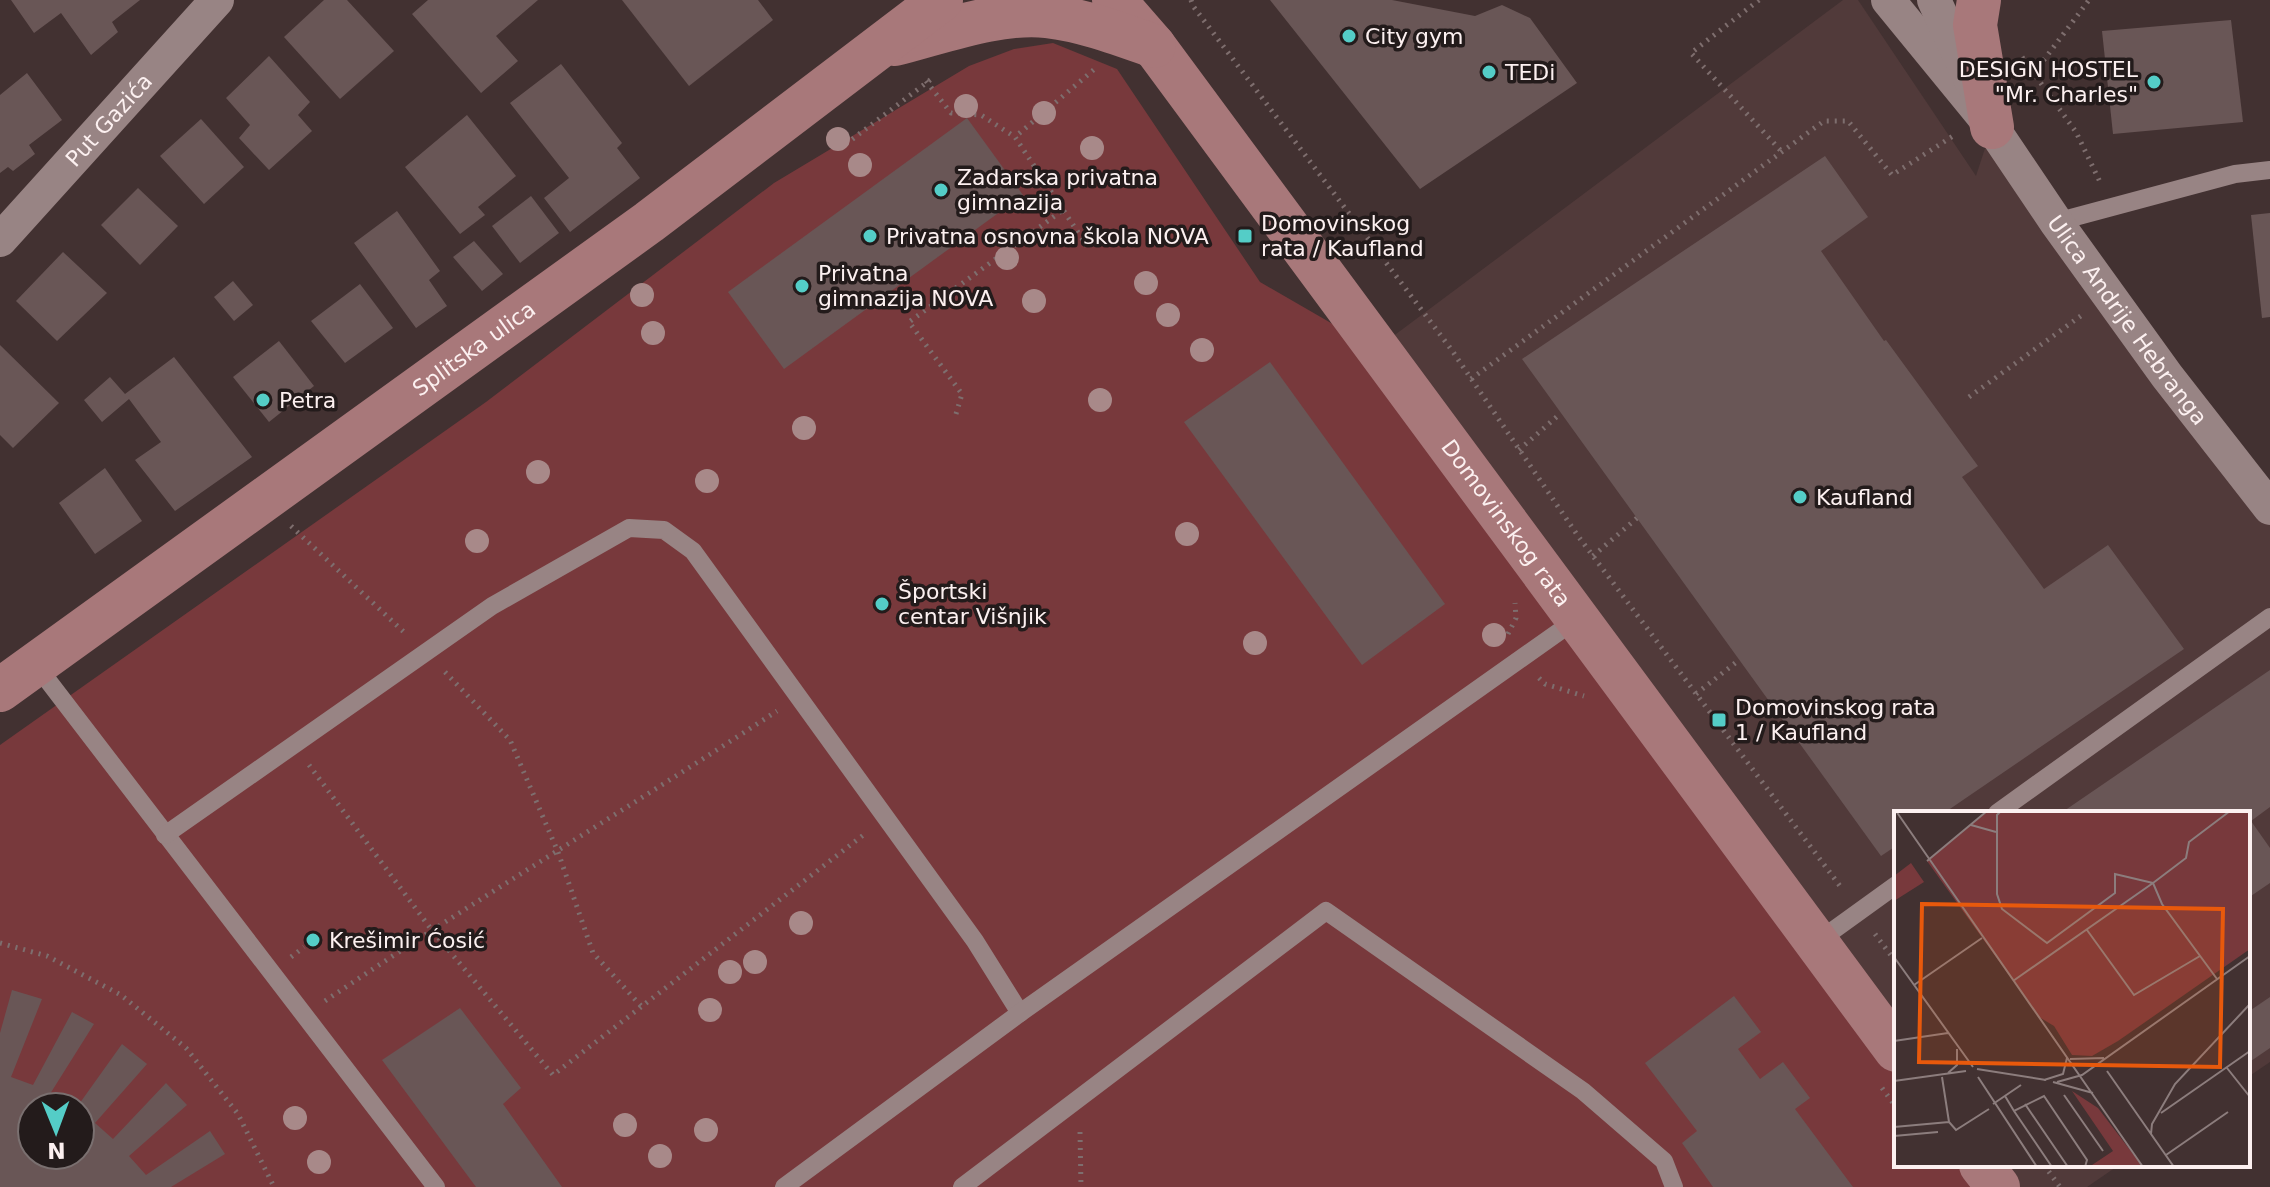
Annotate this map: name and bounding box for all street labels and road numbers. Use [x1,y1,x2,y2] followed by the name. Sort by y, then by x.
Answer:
[60,68,157,171] street label: Put Gazića
[2043,210,2213,430] street label: Ulica Andrije Hebranga
[408,296,540,401] street label: Splitska ulica
[1437,435,1576,611] street label: Domovinskog rata

